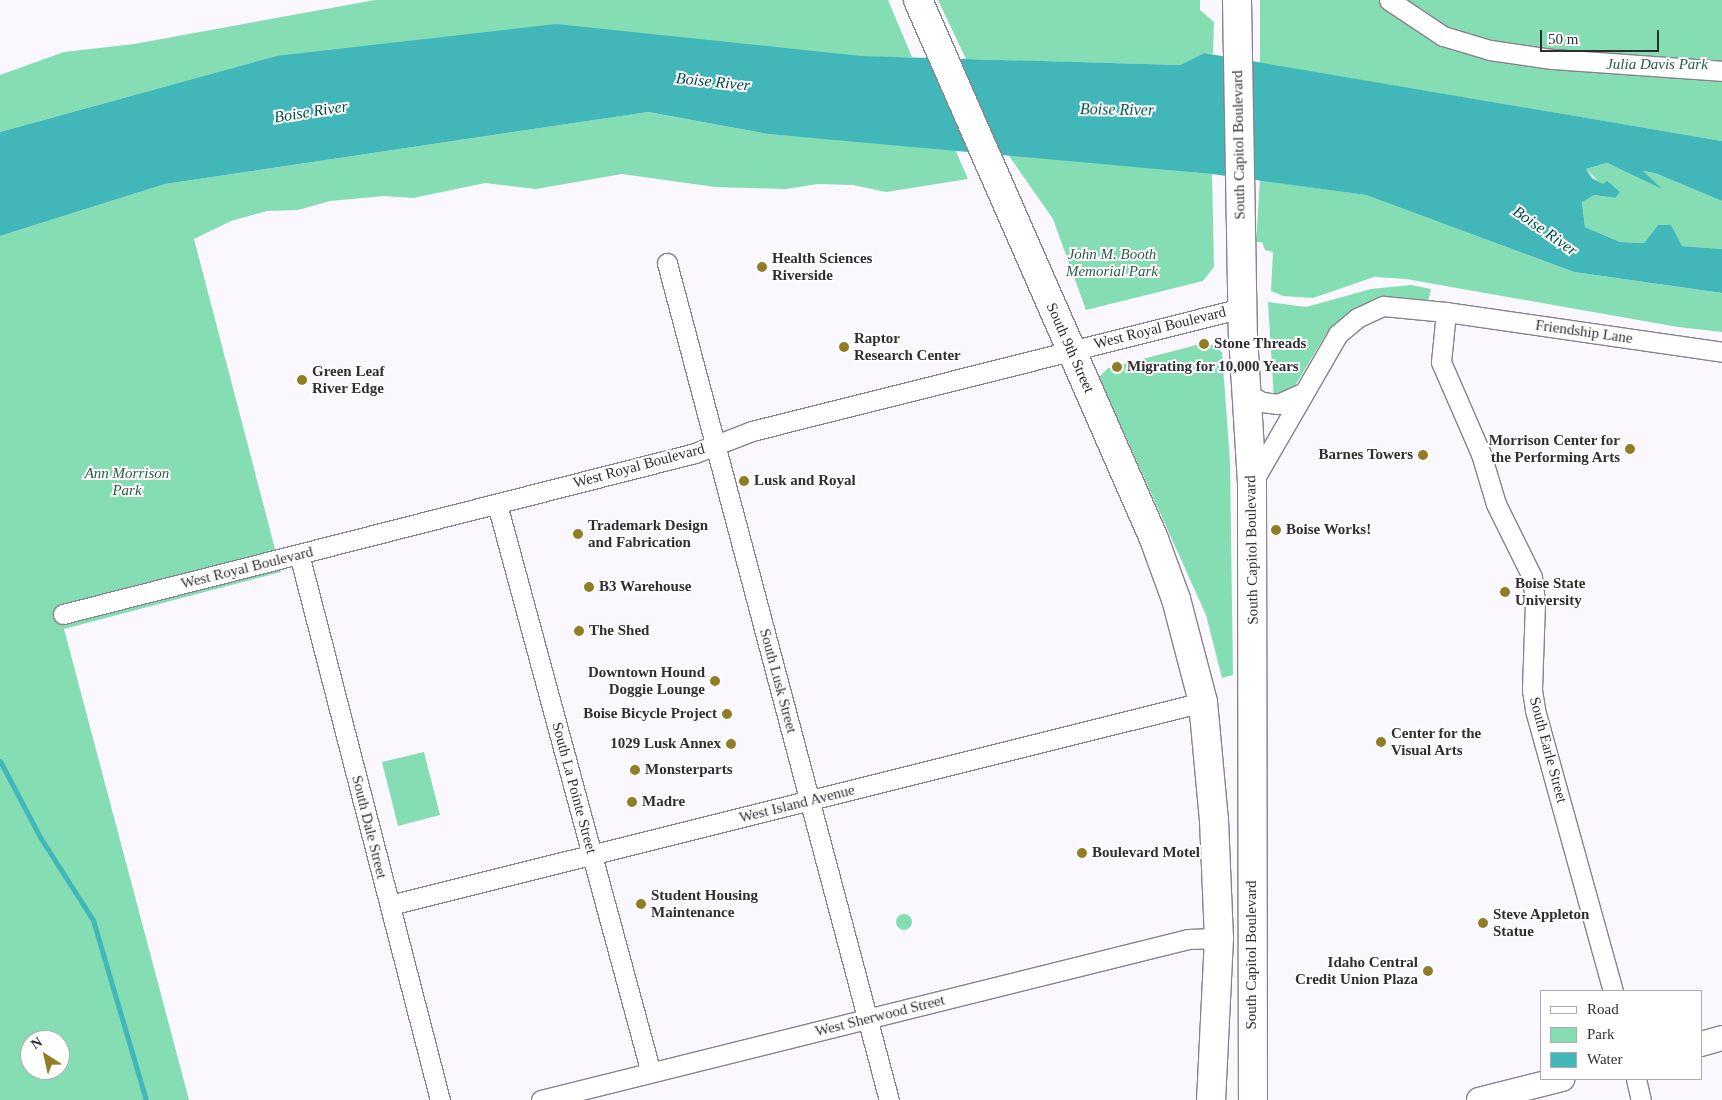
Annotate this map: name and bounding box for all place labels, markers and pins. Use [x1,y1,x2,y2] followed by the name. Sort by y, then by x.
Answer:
[772,249,872,284] place label: Health Sciences Riverside
[756,261,768,273] marker: Health Sciences Riverside
[854,329,961,364] place label: Raptor Research Center
[1214,335,1307,353] place label: Stone Threads
[1198,338,1210,350] marker: Stone Threads
[838,341,850,353] marker: Raptor Research Center
[1127,358,1299,376] place label: Migrating for 10,000 Years
[1111,361,1123,373] marker: Migrating for 10,000 Years
[312,362,385,397] place label: Green Leaf River Edge
[296,374,308,386] marker: Green Leaf River Edge
[1488,431,1620,466] place label: Morrison Center for the Performing Arts
[1624,443,1636,455] marker: Morrison Center for the Performing Arts
[1318,446,1413,464] place label: Barnes Towers
[1417,449,1429,461] marker: Barnes Towers
[754,472,856,490] place label: Lusk and Royal
[738,475,750,487] marker: Lusk and Royal
[588,516,708,551] place label: Trademark Design and Fabrication
[1286,521,1371,539] place label: Boise Works!
[1270,524,1282,536] marker: Boise Works!
[572,528,584,540] marker: Trademark Design and Fabrication
[1515,574,1585,609] place label: Boise State University
[599,578,692,596] place label: B3 Warehouse
[583,581,595,593] marker: B3 Warehouse
[1499,586,1511,598] marker: Boise State University
[589,622,649,640] place label: The Shed
[573,625,585,637] marker: The Shed
[588,663,705,698] place label: Downtown Hound Doggie Lounge
[709,675,721,687] marker: Downtown Hound Doggie Lounge
[583,705,717,723] place label: Boise Bicycle Project
[721,708,733,720] marker: Boise Bicycle Project
[1391,724,1482,759] place label: Center for the Visual Arts
[609,735,721,753] place label: 1029 Lusk Annex
[1375,736,1387,748] marker: Center for the Visual Arts
[725,738,737,750] marker: 1029 Lusk Annex
[645,761,732,779] place label: Monsterparts
[629,764,641,776] marker: Monsterparts
[642,793,685,811] place label: Madre
[626,796,638,808] marker: Madre
[1092,844,1200,862] place label: Boulevard Motel
[1076,847,1088,859] marker: Boulevard Motel
[651,886,758,921] place label: Student Housing Maintenance
[635,898,647,910] marker: Student Housing Maintenance
[1493,905,1590,940] place label: Steve Appleton Statue
[1477,917,1489,929] marker: Steve Appleton Statue
[1295,953,1418,988] place label: Idaho Central Credit Union Plaza
[1422,965,1434,977] marker: Idaho Central Credit Union Plaza

